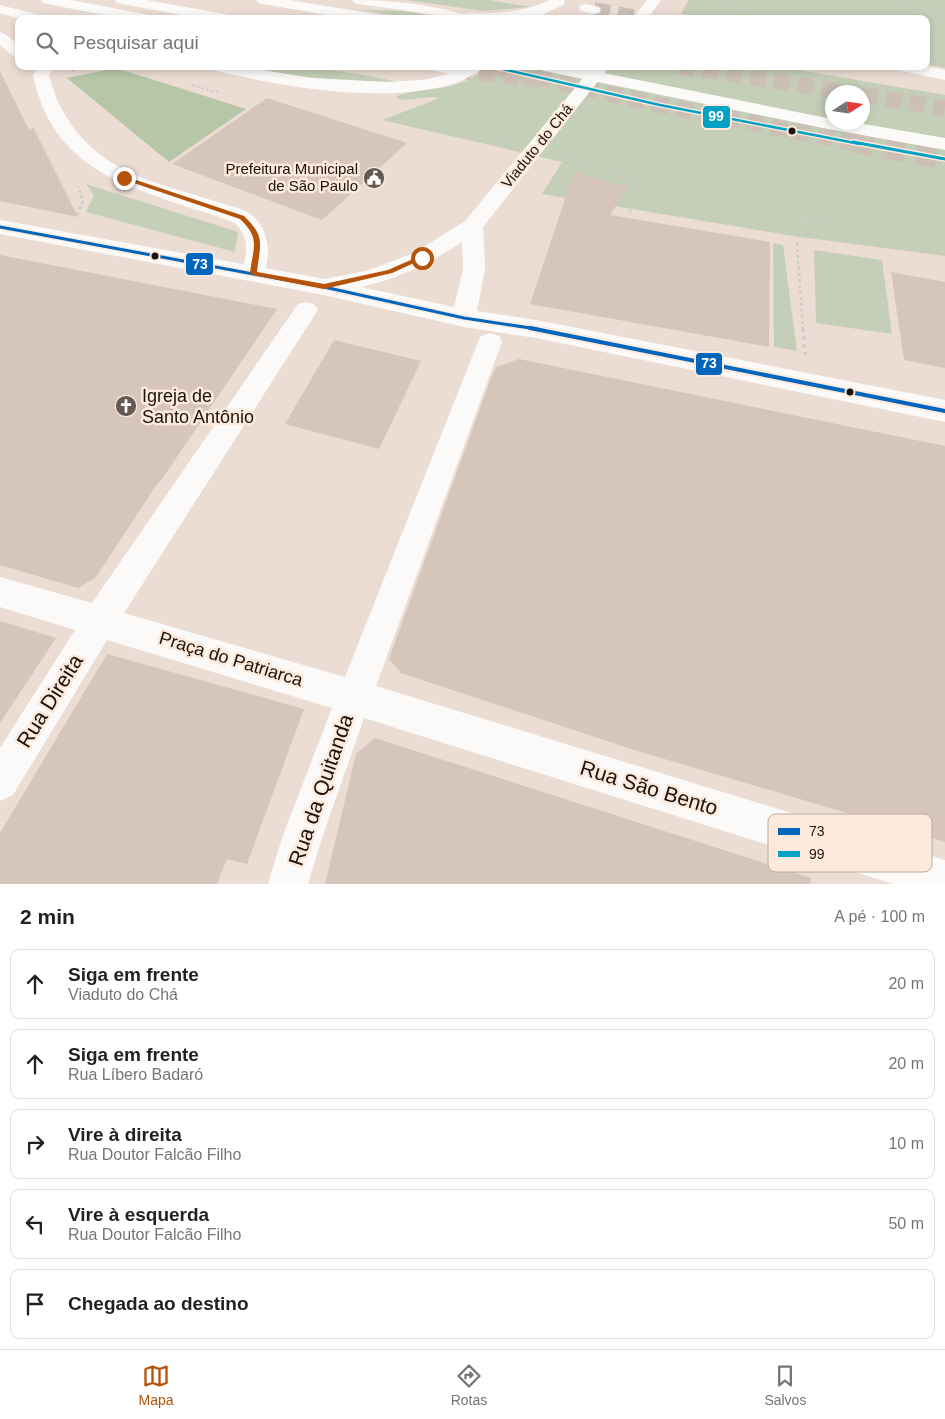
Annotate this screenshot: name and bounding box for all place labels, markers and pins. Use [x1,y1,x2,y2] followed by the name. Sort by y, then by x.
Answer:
[787,126,797,136] unlabelled marker
[225,160,358,194] place label: Prefeitura Municipal de São Paulo
[362,166,386,190] public building icon: Prefeitura Municipal de São Paulo
[150,251,160,261] unlabelled marker
[142,386,254,427] place label: Igreja de Santo Antônio
[845,387,855,397] unlabelled marker
[114,394,138,418] church icon: Igreja de Santo Antônio

